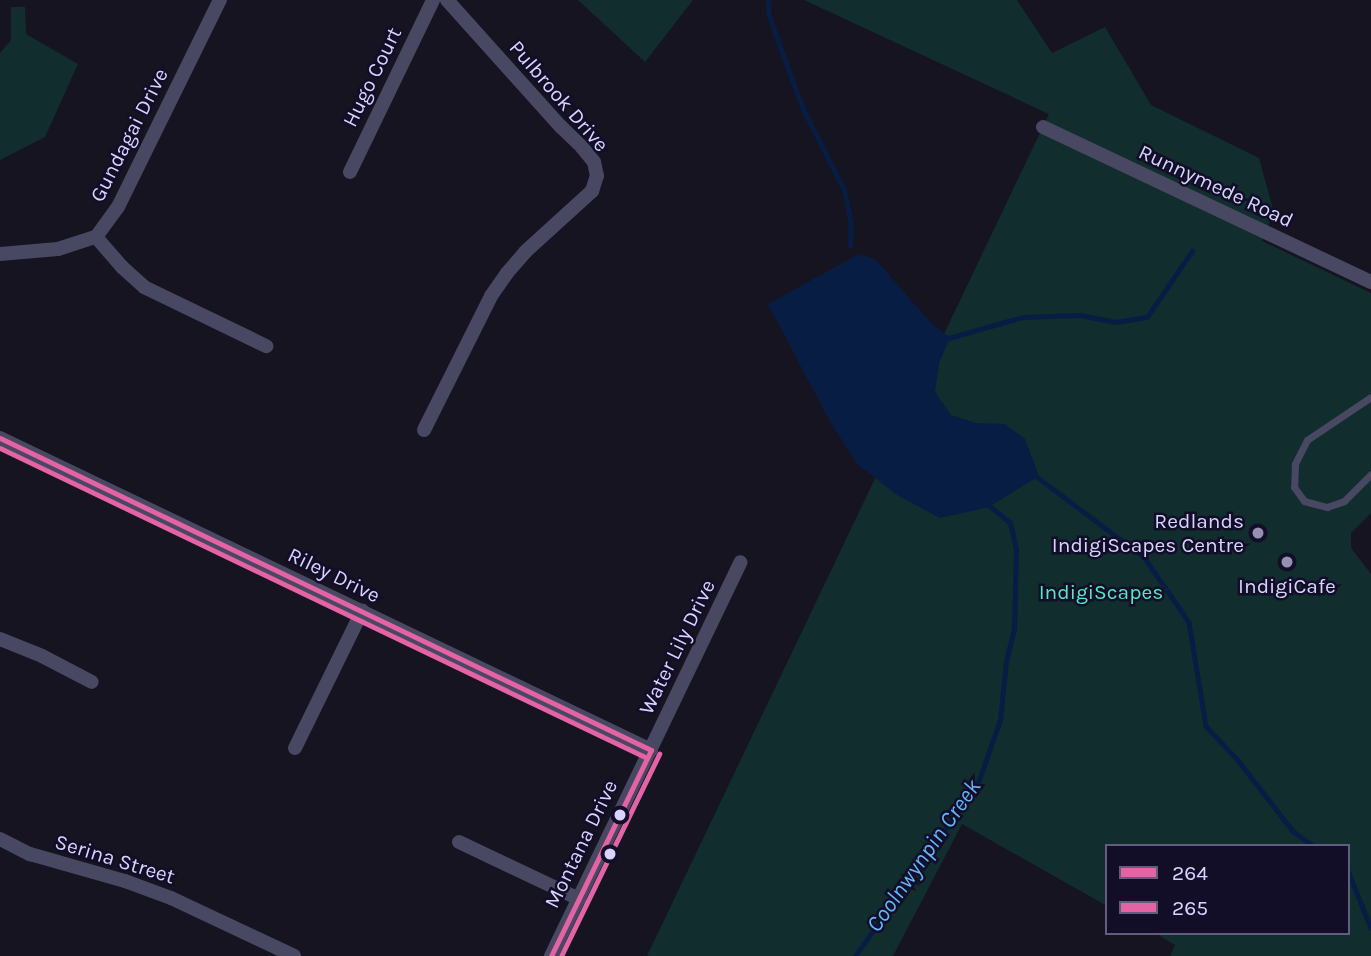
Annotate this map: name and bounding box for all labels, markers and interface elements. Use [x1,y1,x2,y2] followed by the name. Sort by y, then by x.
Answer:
[337,23,407,131] street label: Hugo Court
[504,35,614,157] street label: Pulbrook Drive
[84,64,174,206] street label: Gundagai Drive
[1135,139,1297,233] street label: Runnymede Road
[1052,508,1244,558] place label: Redlands IndigiScapes Centre
[1250,525,1266,541] marker: Redlands IndigiScapes Centre
[284,542,384,608] street label: Riley Drive
[1279,554,1295,570] marker: IndigiCafe
[1238,573,1336,599] place label: IndigiCafe
[634,576,720,718] street label: Water Lily Drive
[1039,579,1163,605] park label: IndigiScapes
[861,774,987,938] water label: Coolnwynpin Creek
[539,776,623,912] street label: Montana Drive
[613,808,627,822] unlabelled marker
[52,829,178,889] street label: Serina Street
[1105,844,1350,935] legend
[603,847,617,861] unlabelled marker
[1172,861,1208,885] text: 264
[1172,896,1208,920] text: 265

